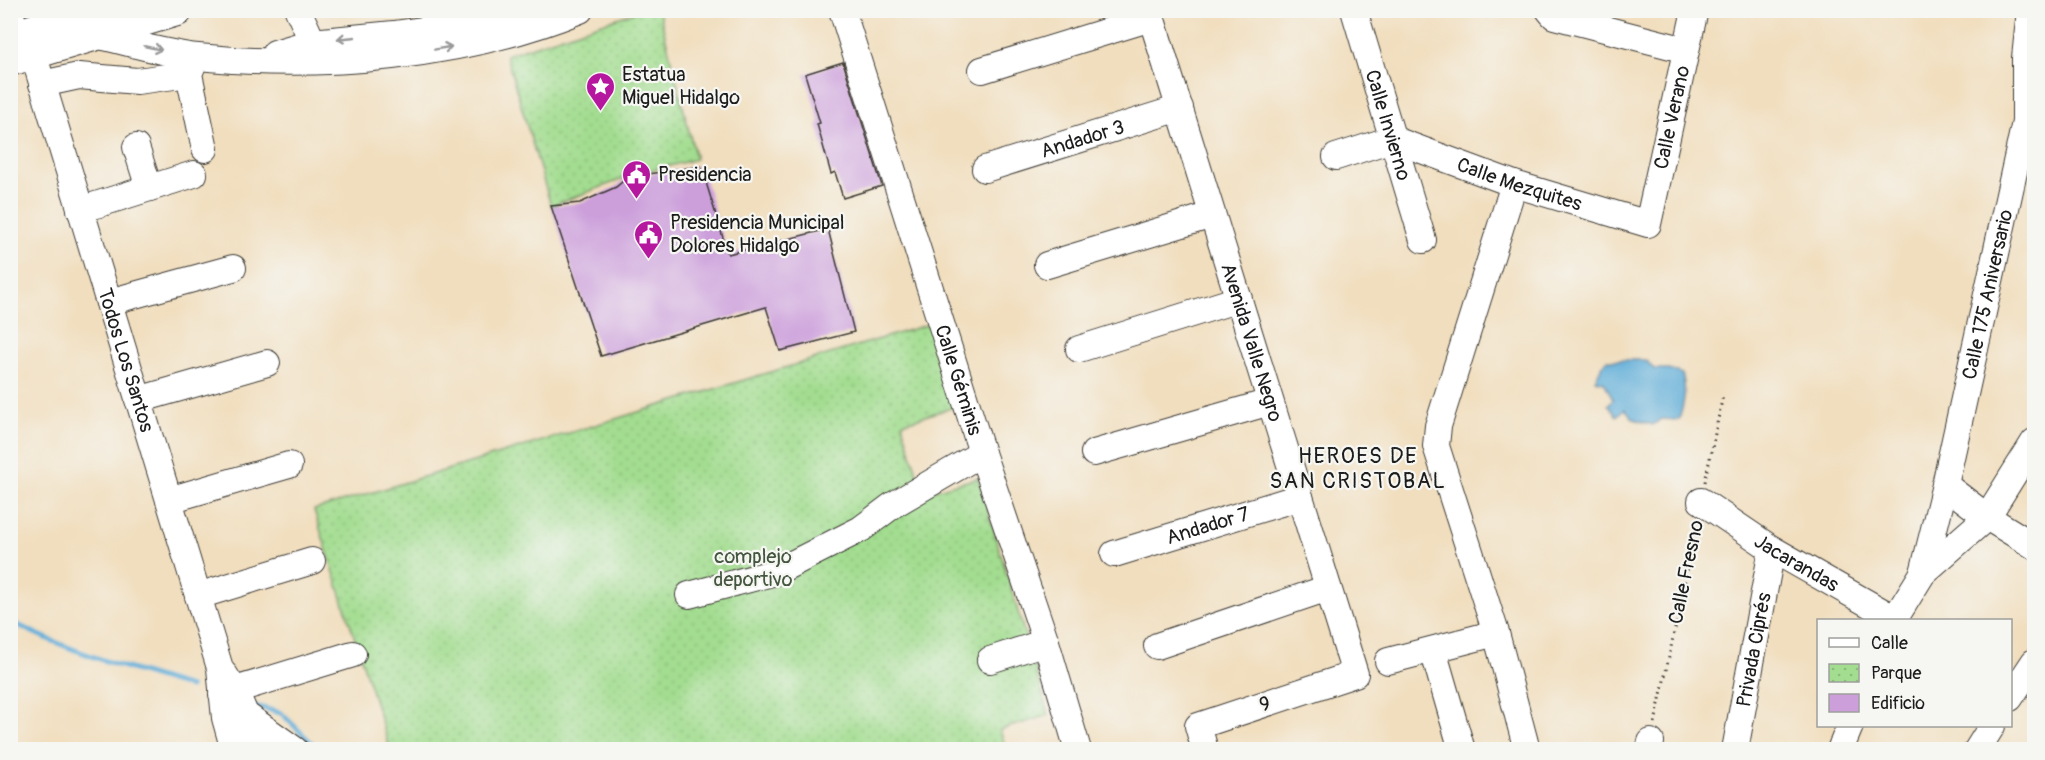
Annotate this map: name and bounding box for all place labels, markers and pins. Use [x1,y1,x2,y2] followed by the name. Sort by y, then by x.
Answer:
[622,62,740,110] place label: Estatua Miguel Hidalgo
[585,70,617,112] place icon: Estatua Miguel Hidalgo
[621,158,653,200] public building icon: Presidencia
[658,162,752,187] place label: Presidencia
[670,210,844,258] place label: Presidencia Municipal Dolores Hidalgo
[633,218,665,260] public building icon: Presidencia Municipal Dolores Hidalgo

